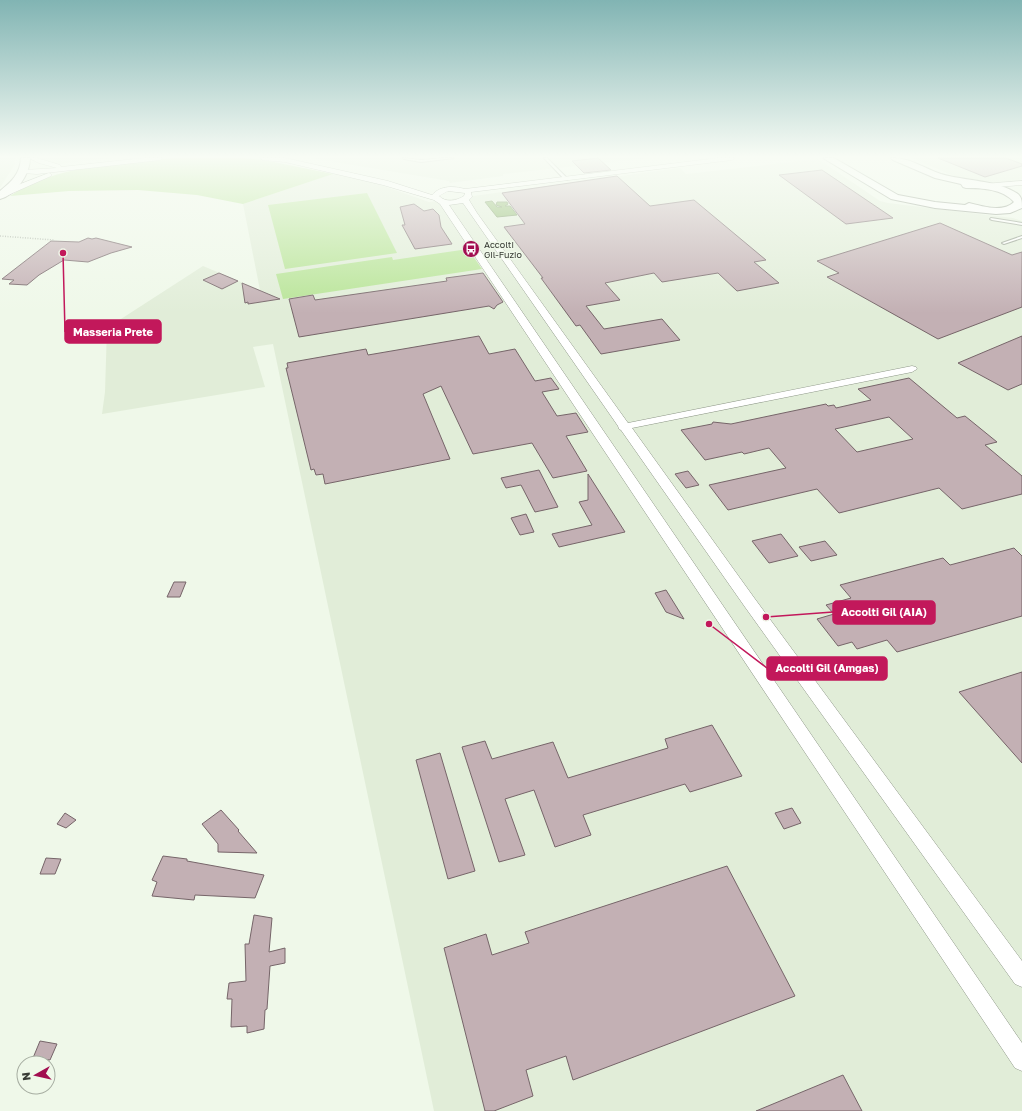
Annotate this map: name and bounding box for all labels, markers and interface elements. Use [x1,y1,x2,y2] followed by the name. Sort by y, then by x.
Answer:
[461,239,481,259] bus stop icon: Accolti Gil-Fuzio
[484,239,522,260] place label: Accolti Gil-Fuzio
[65,320,161,343] callout: Masseria Prete
[73,325,154,338] text: Masseria Prete
[833,601,935,624] callout: Accolti Gil (AIA)
[841,605,927,618] text: Accolti Gil (AIA)
[767,657,887,680] callout: Accolti Gil (Amgas)
[775,661,879,674] text: Accolti Gil (Amgas)
[16,1055,56,1095] north arrow
[19,1071,33,1082] text: N

